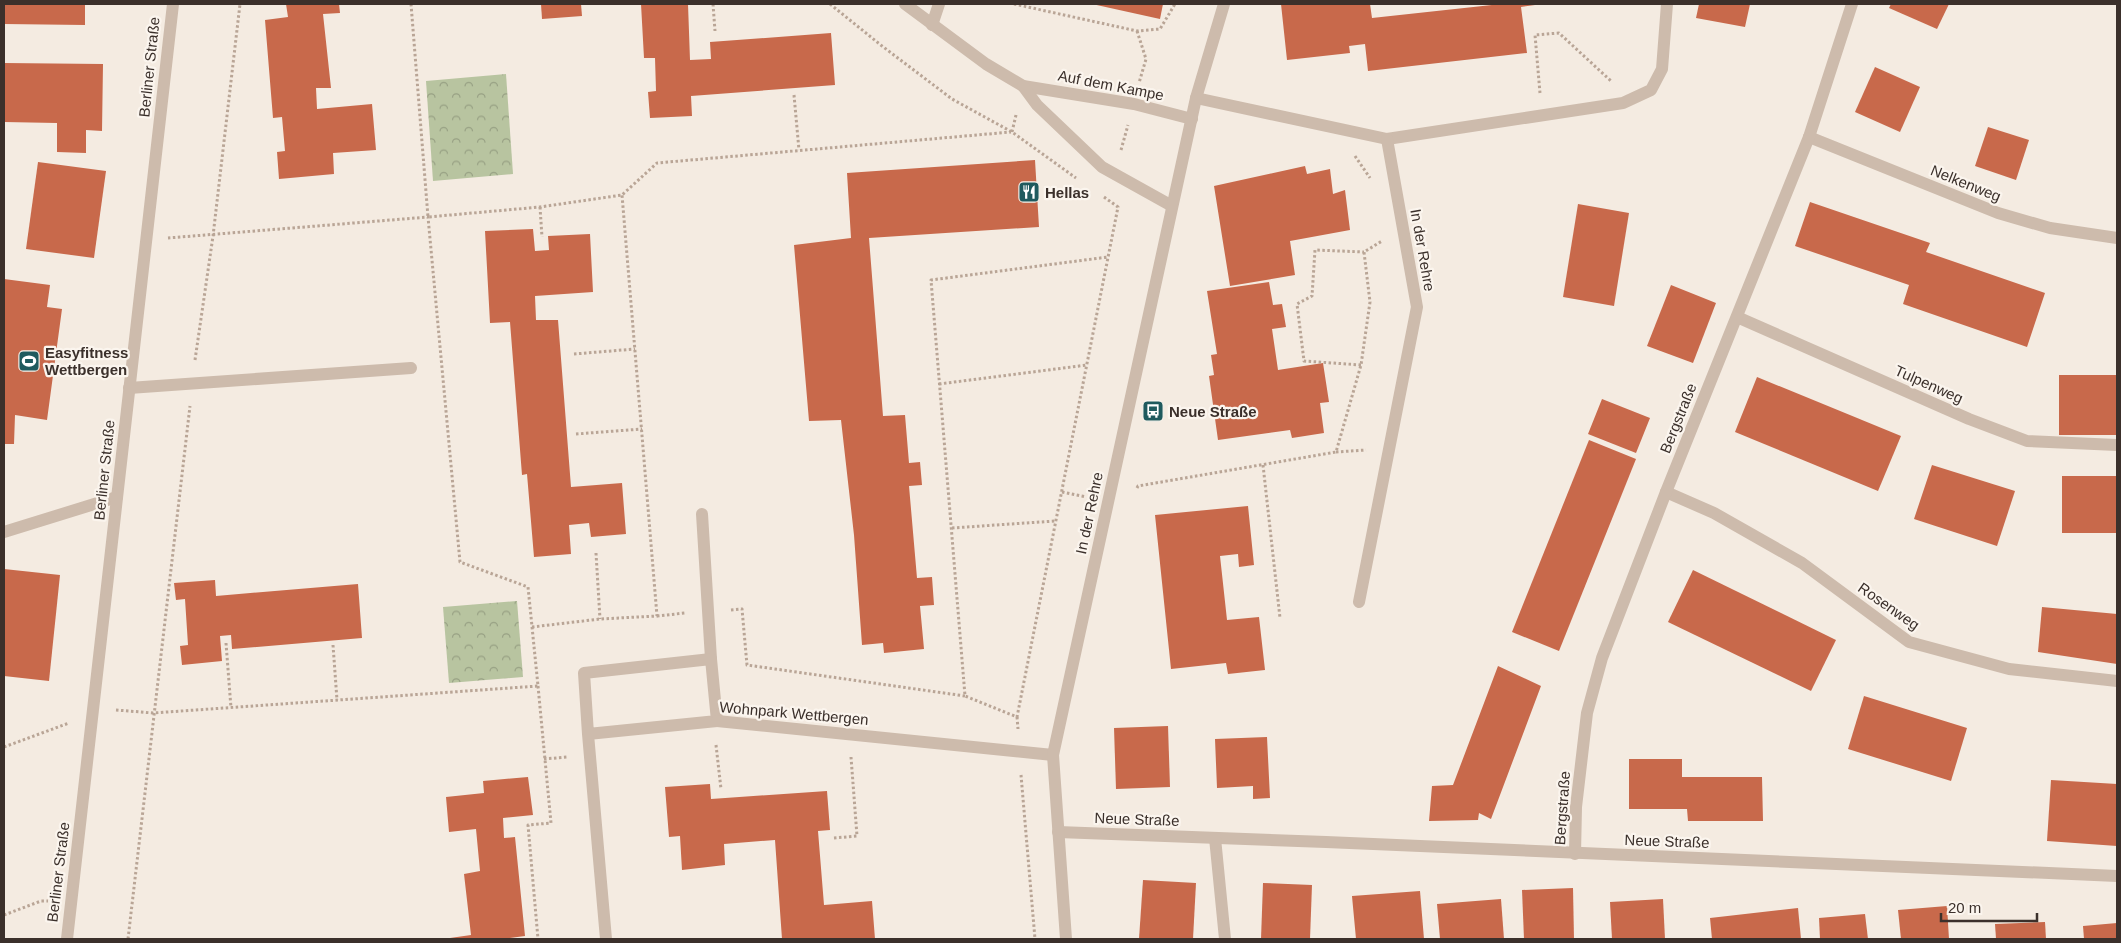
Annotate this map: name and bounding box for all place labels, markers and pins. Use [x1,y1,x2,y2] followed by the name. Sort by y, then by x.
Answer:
[1017,180,1041,204] restaurant icon: Hellas
[1045,184,1089,201] place label: Hellas
[45,344,128,378] place label: Easyfitness Wettbergen
[17,349,41,373] sports icon: Easyfitness Wettbergen
[1141,399,1165,423] bus stop icon: Neue Straße
[1169,403,1257,420] place label: Neue Straße

